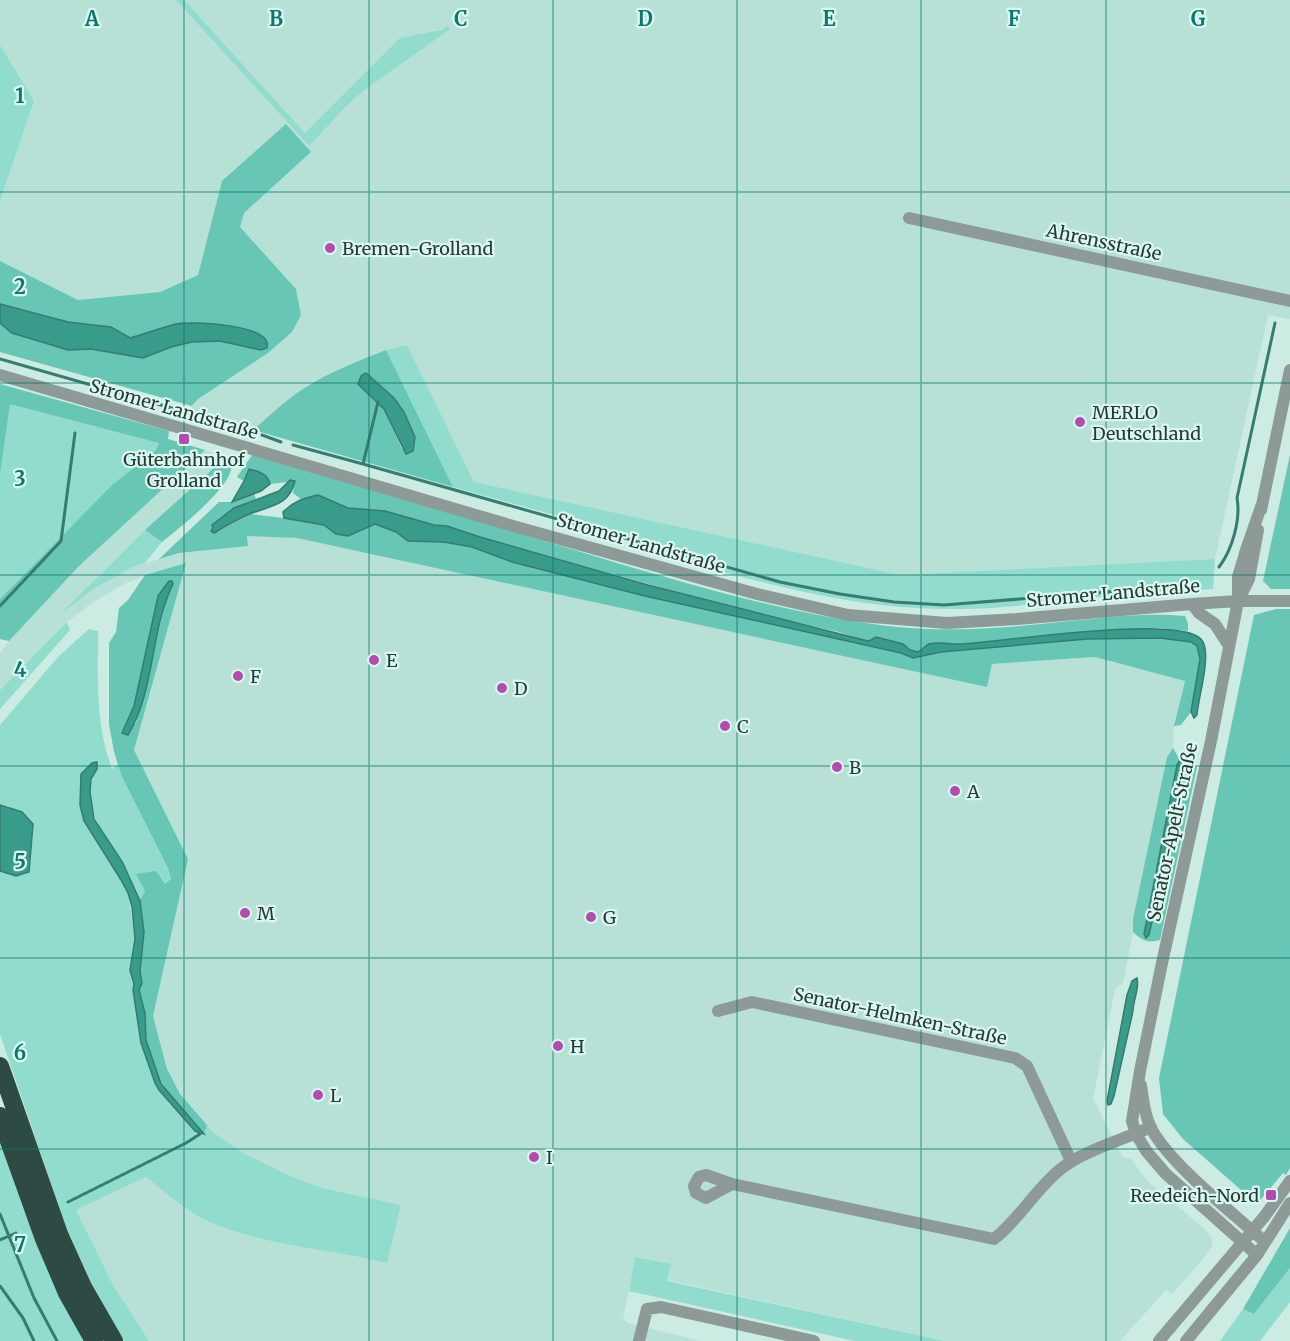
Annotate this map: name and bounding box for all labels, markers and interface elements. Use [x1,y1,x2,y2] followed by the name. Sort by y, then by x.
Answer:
[84,6,100,31] text: A
[269,6,283,31] text: B
[454,6,468,31] text: C
[637,6,653,31] text: D
[822,6,836,31] text: E
[1008,6,1021,31] text: F
[1191,6,1206,31] text: G
[15,83,25,108] text: 1
[1043,218,1164,265] street label: Ahrensstraße
[342,237,493,260] place label: Bremen-Grolland
[323,241,337,255] marker: Bremen-Grolland
[14,274,26,299] text: 2
[87,374,261,444] street label: Stromer Landstraße
[1092,401,1201,445] place label: MERLO Deutschland
[1073,415,1087,429] marker: MERLO Deutschland
[177,432,191,446] marker: Güterbahnhof Grolland
[123,448,246,492] place label: Güterbahnhof Grolland
[14,466,26,491] text: 3
[554,508,728,578] street label: Stromer Landstraße
[1025,574,1201,612] street label: Stromer Landstraße
[386,649,398,672] place label: E
[367,653,381,667] marker: E
[14,657,27,682] text: 4
[250,665,261,688] place label: F
[231,669,245,683] marker: F
[514,677,528,700] place label: D
[495,681,509,695] marker: D
[737,715,749,738] place label: C
[718,719,732,733] marker: C
[1142,740,1202,924] street label: Senator-Apelt-Straße
[849,756,861,779] place label: B
[830,760,844,774] marker: B
[966,780,980,803] place label: A
[948,784,962,798] marker: A
[14,849,26,874] text: 5
[257,902,275,925] place label: M
[238,906,252,920] marker: M
[603,906,616,929] place label: G
[584,910,598,924] marker: G
[791,982,1009,1050] street label: Senator-Helmken-Straße
[570,1035,584,1058] place label: H
[551,1039,565,1053] marker: H
[14,1040,26,1065] text: 6
[330,1084,341,1107] place label: L
[311,1088,325,1102] marker: L
[546,1146,553,1169] place label: I
[527,1150,541,1164] marker: I
[1130,1184,1259,1207] place label: Reedeich-Nord
[1264,1188,1278,1202] marker: Reedeich-Nord
[14,1232,26,1257] text: 7

